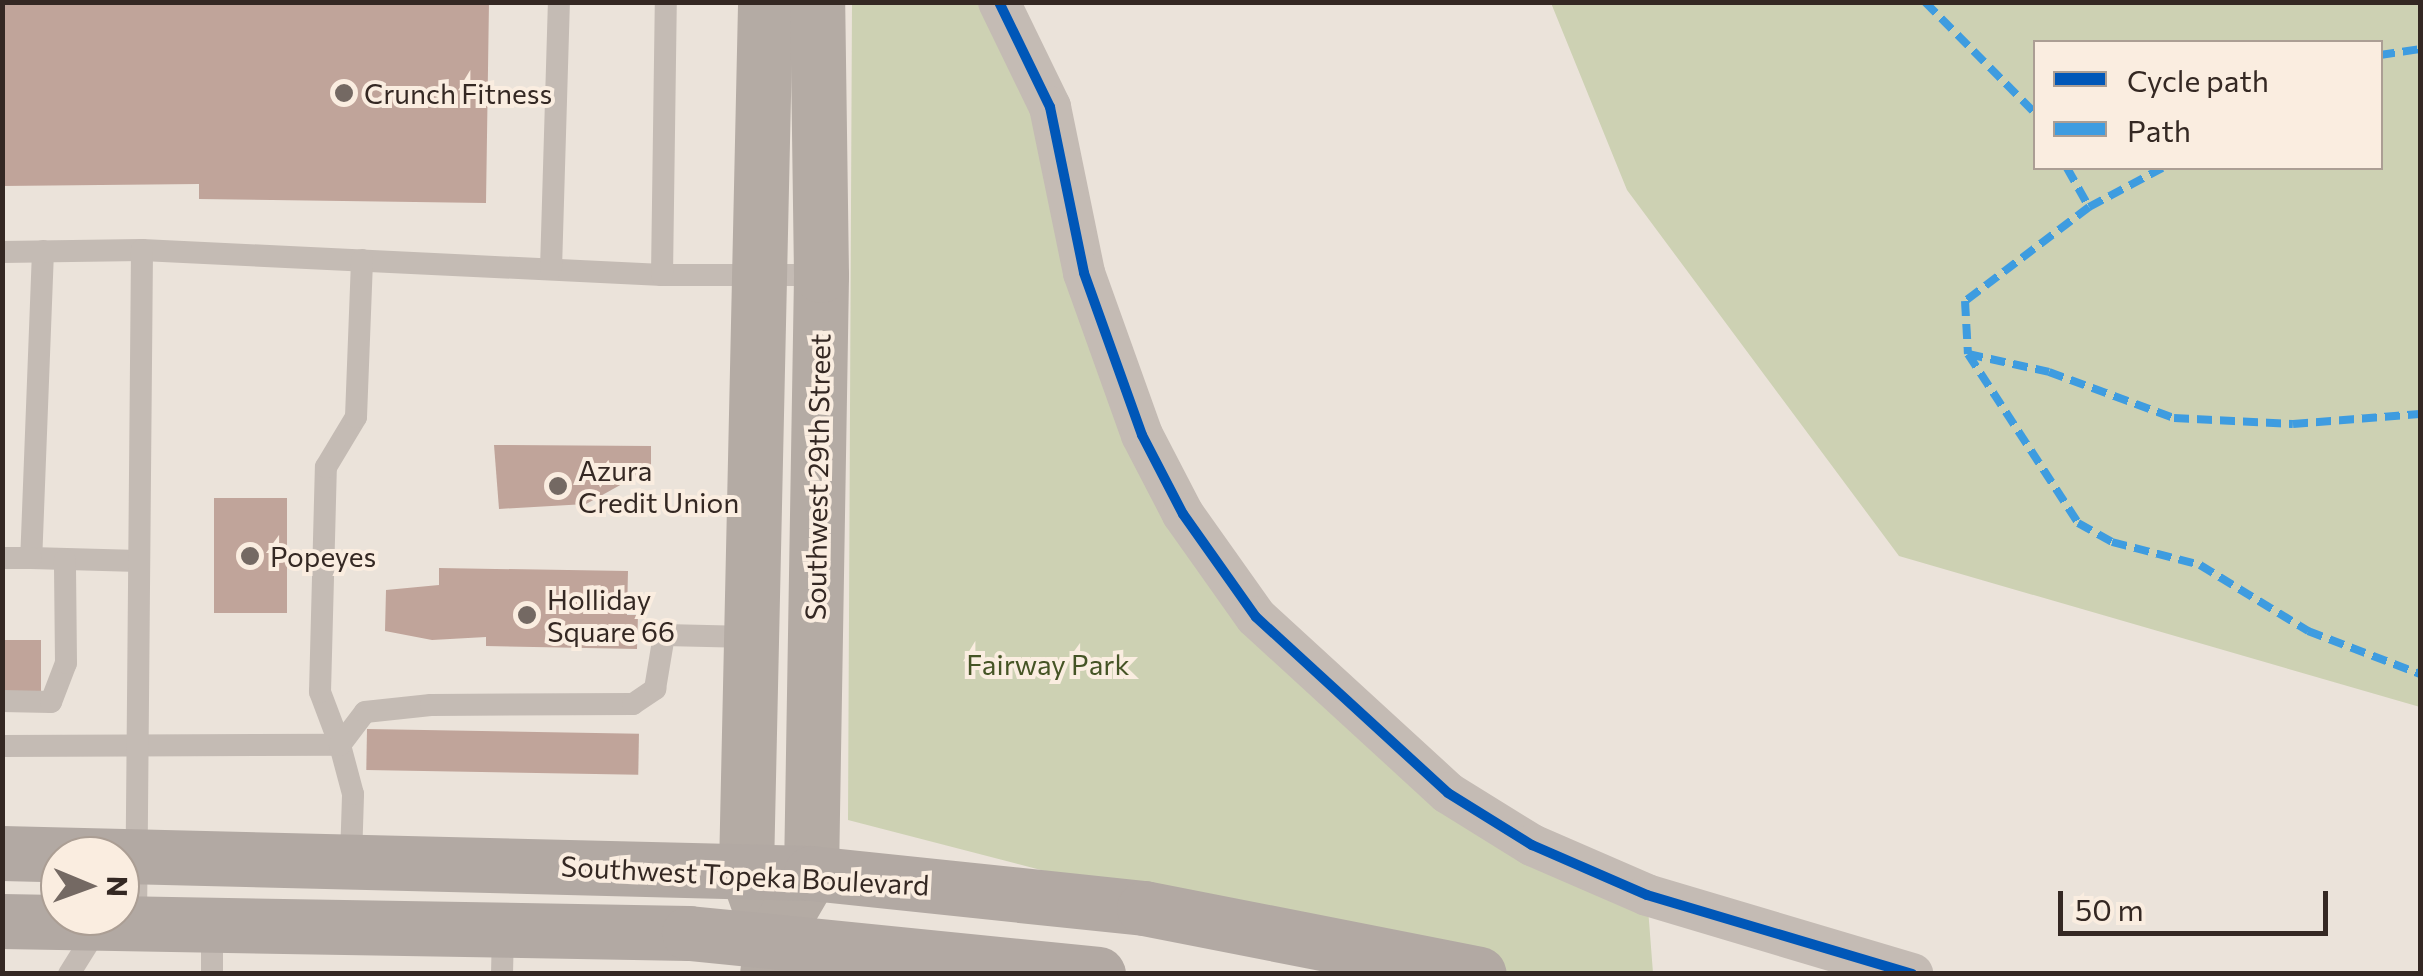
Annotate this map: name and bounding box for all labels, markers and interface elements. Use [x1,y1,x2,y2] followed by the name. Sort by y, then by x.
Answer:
[2033,40,2383,170] legend
[2127,61,2269,98] text: Cycle path
[364,76,552,110] place label: Crunch Fitness
[333,82,355,104] marker: Crunch Fitness
[2127,111,2191,148] text: Path
[798,333,836,621] street label: Southwest 29th Street
[578,453,739,519] place label: Azura Credit Union
[547,475,569,497] marker: Azura Credit Union
[270,539,376,573] place label: Popeyes
[239,545,261,567] marker: Popeyes
[547,582,675,648] place label: Holliday Square 66
[516,604,538,626] marker: Holliday Square 66
[966,647,1130,681] park label: Fairway Park
[40,836,140,936] north arrow
[560,849,930,901] street label: Southwest Topeka Boulevard
[2063,871,2333,933] scale bar
[101,876,135,897] text: N
[2075,890,2144,927] text: 50 m

